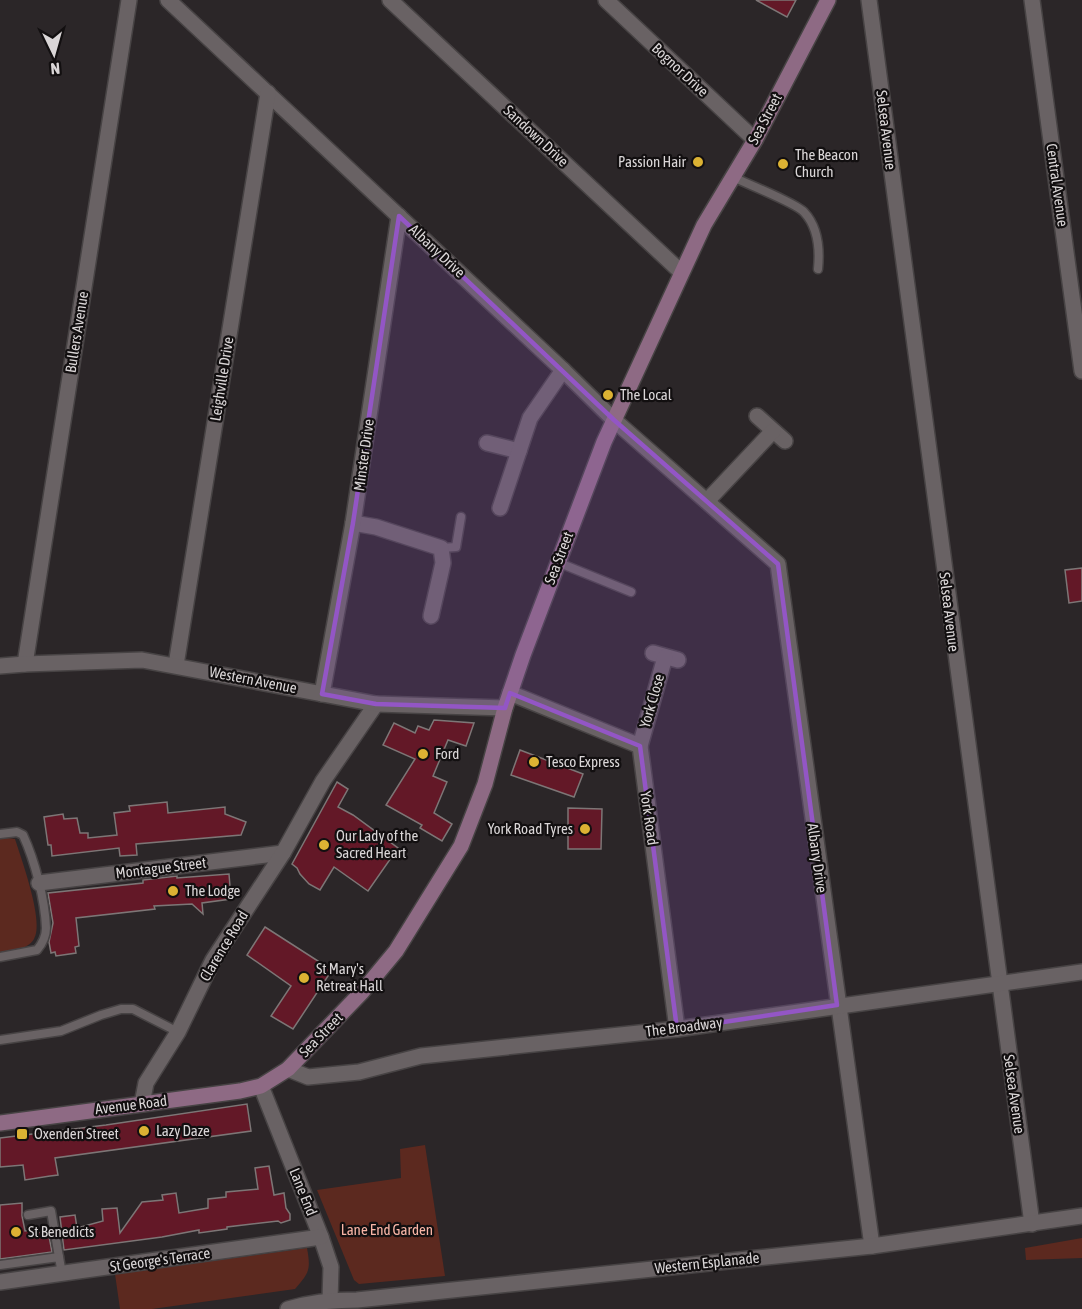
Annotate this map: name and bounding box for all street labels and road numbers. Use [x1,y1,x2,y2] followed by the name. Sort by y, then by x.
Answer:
[649,39,712,100] street label: Bognor Drive
[873,89,900,171] street label: Selsea Avenue
[744,90,785,147] street label: Sea Street
[501,101,572,170] street label: Sandown Drive
[1043,142,1072,228] street label: Central Avenue
[406,221,469,281] street label: Albany Drive
[62,290,91,374] street label: Bullers Avenue
[206,335,237,422] street label: Leighville Drive
[350,418,377,492] street label: Minster Drive
[541,529,576,587] street label: Sea Street
[936,571,963,653] street label: Selsea Avenue
[208,663,298,696] street label: Western Avenue
[636,672,667,730] street label: York Close
[637,790,662,846] street label: York Road
[804,822,831,894] street label: Albany Drive
[115,854,207,881] street label: Montague Street
[196,907,251,984] street label: Clarence Road
[295,1009,346,1060] street label: Sea Street
[645,1013,723,1040] street label: The Broadway
[1001,1053,1028,1135] street label: Selsea Avenue
[94,1092,168,1117] street label: Avenue Road
[286,1166,321,1218] street label: Lane End
[109,1244,211,1275] street label: St George's Terrace
[654,1249,760,1276] street label: Western Esplanade

